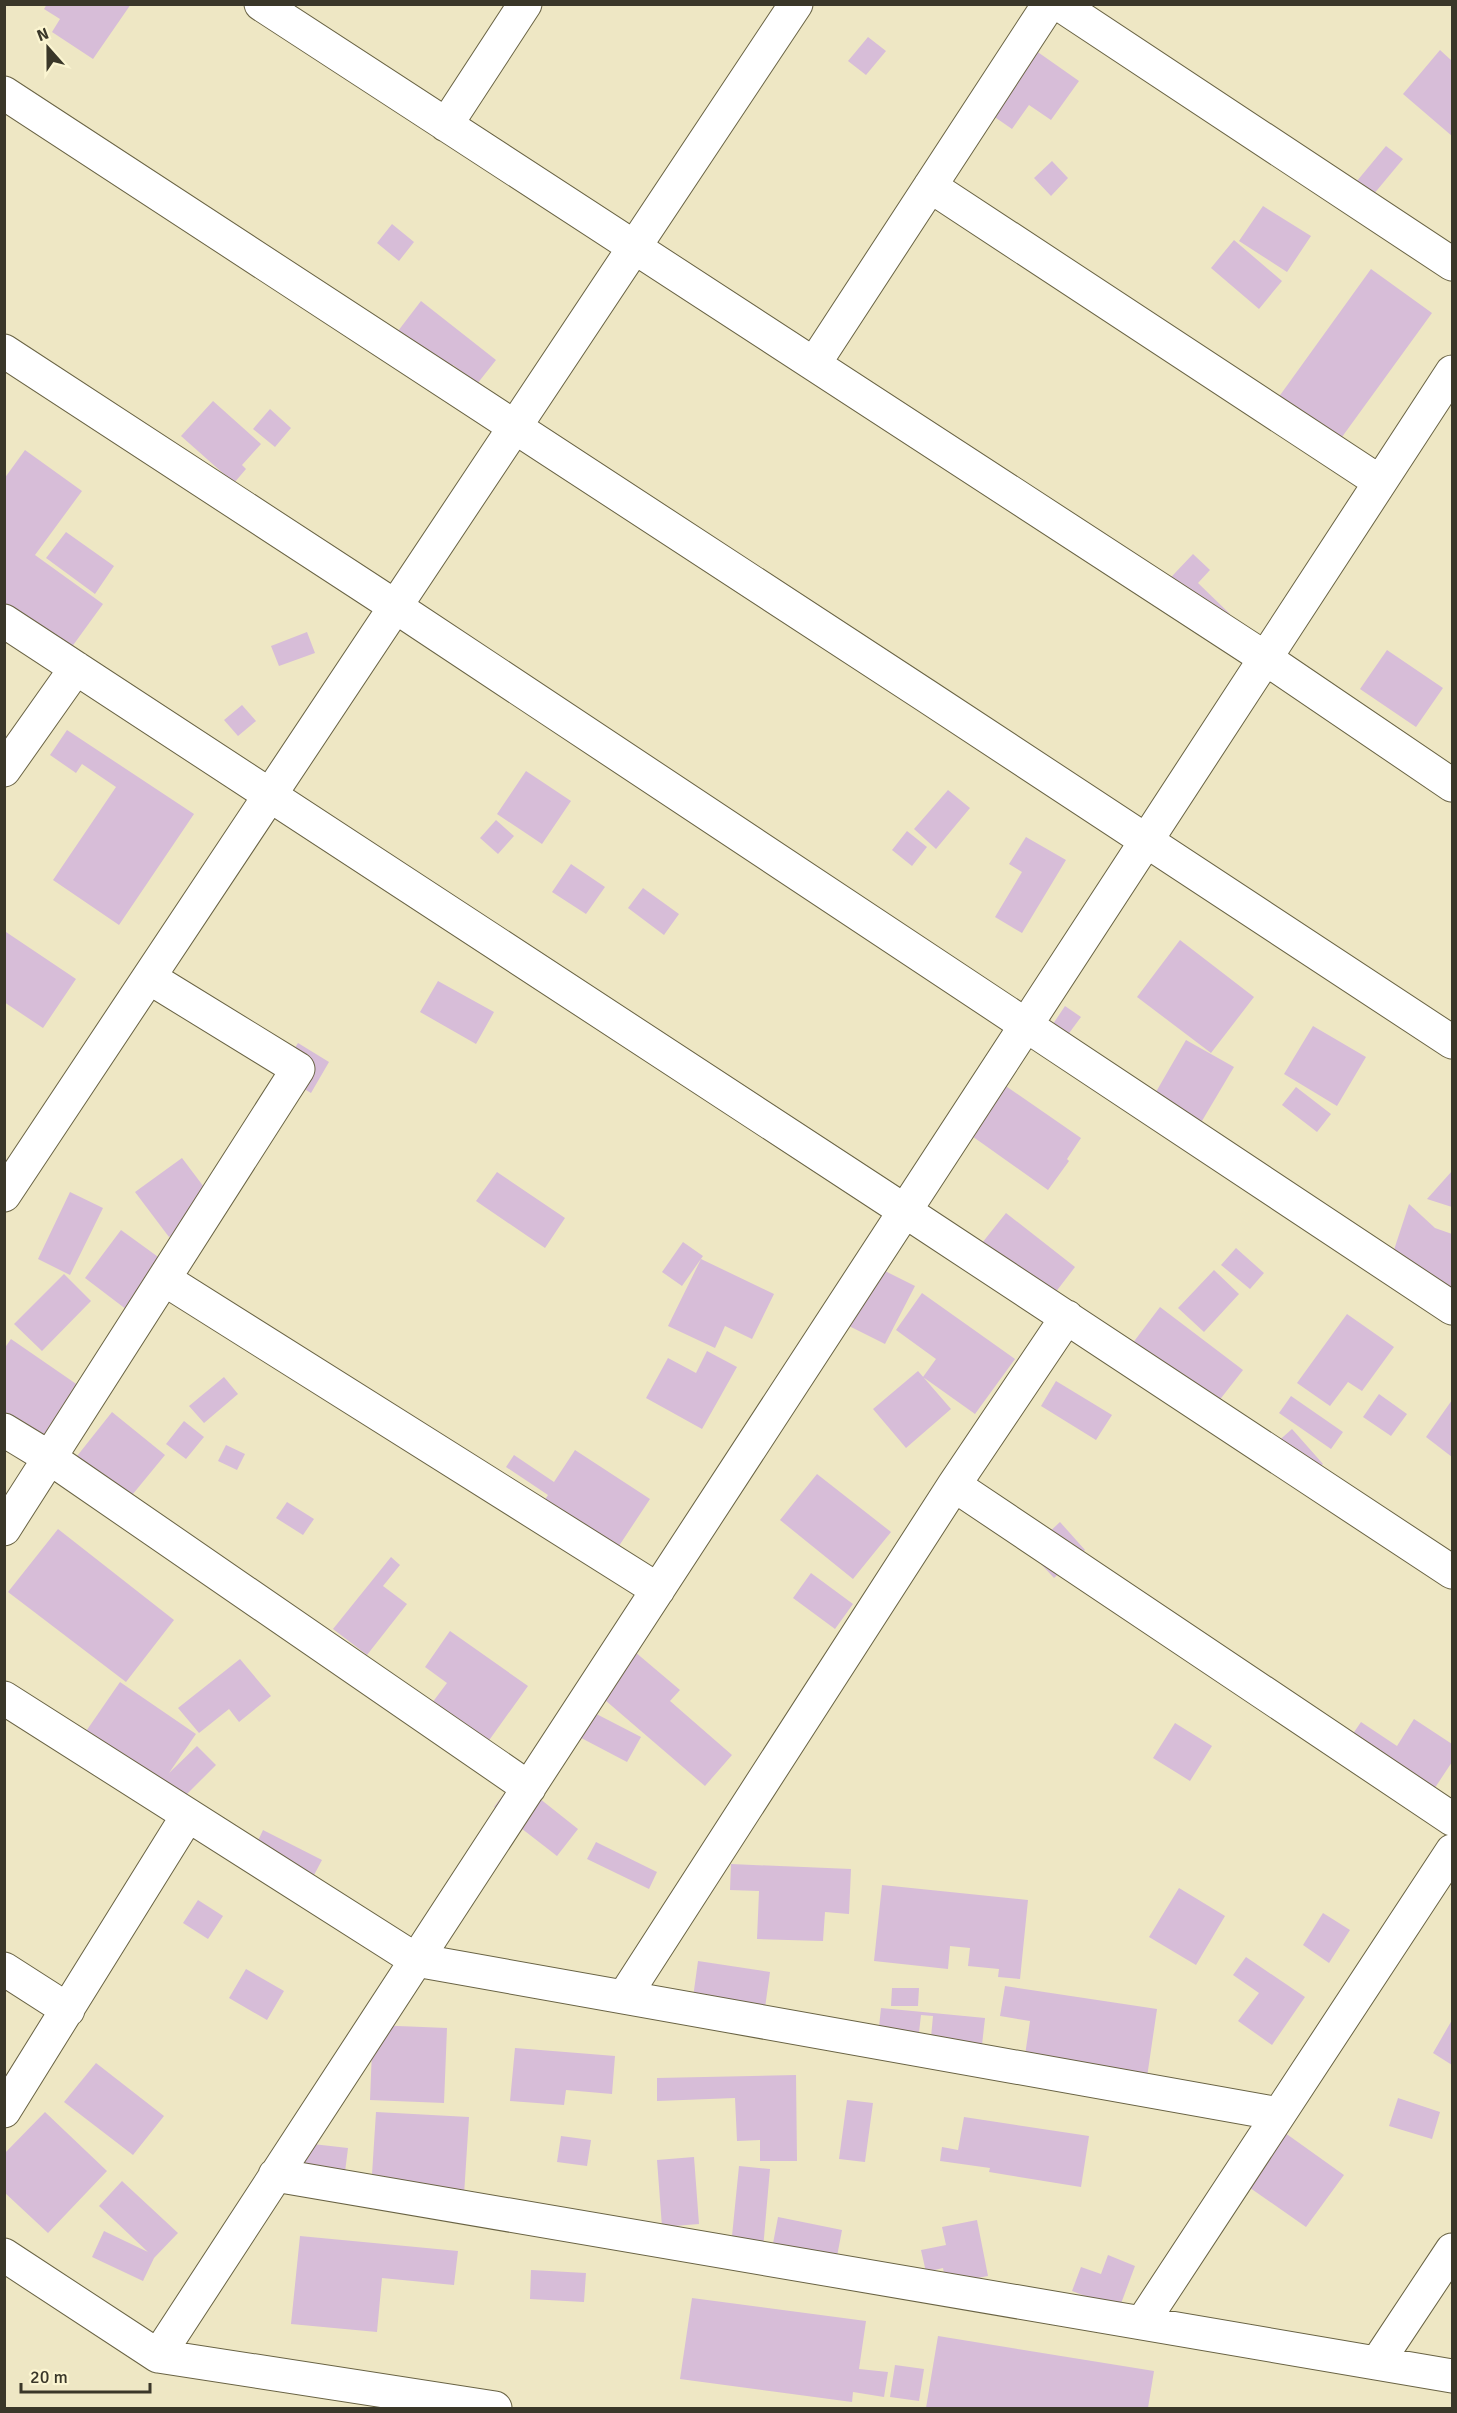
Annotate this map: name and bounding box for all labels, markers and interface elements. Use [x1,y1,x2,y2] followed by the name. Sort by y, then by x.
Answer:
[18,18,78,78] north arrow
[34,24,52,46] text: N
[21,2356,150,2394] scale bar
[30,2366,68,2388] text: 20 m

